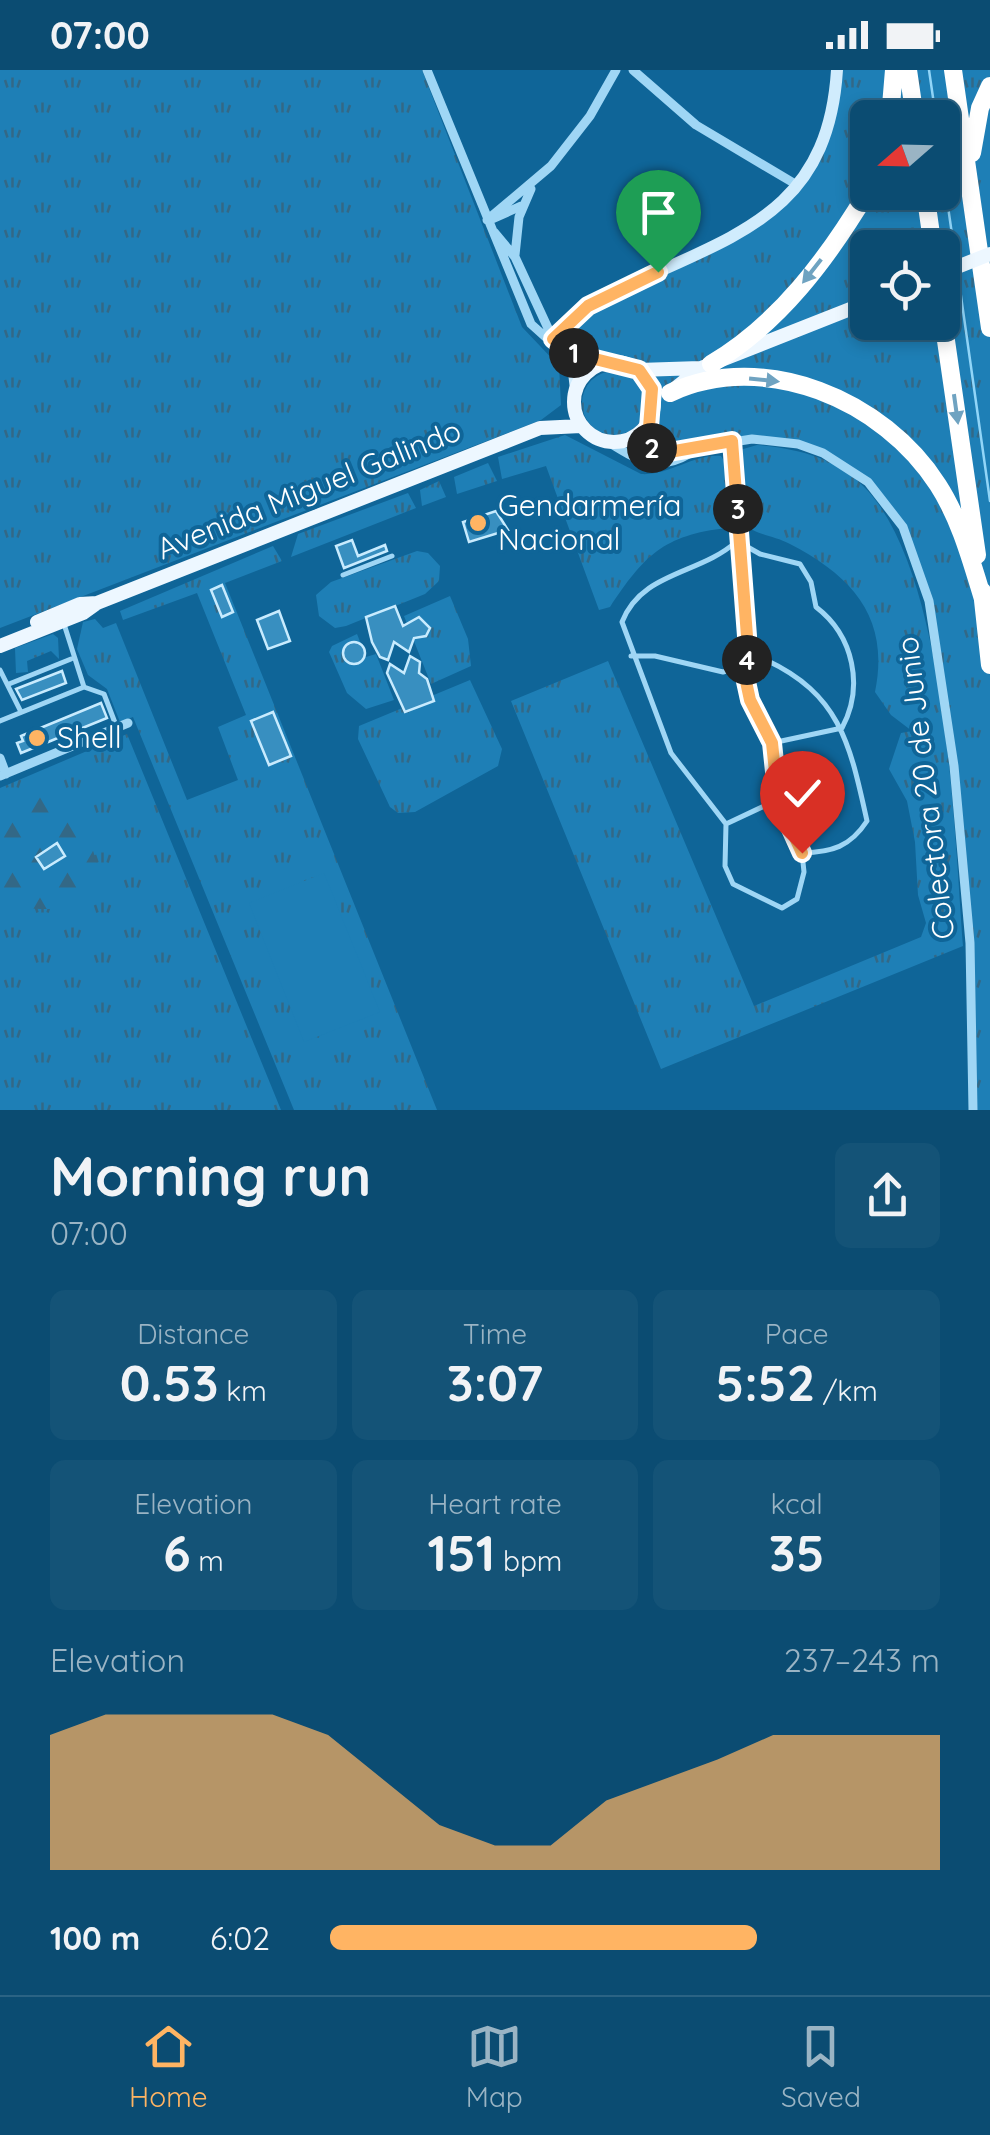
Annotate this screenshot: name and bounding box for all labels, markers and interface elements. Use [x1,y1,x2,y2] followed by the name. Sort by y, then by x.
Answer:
[50,11,150,59] text: 07:00
[850,100,960,210] north arrow
[850,100,960,340] map controls
[616,170,701,273] pin
[631,185,686,240] icon: arrive
[850,230,960,340] button: locate
[802,258,823,284] one-way arrow
[549,328,599,378] pin: 1
[569,335,579,370] text: 1
[749,372,781,388] one-way arrow
[949,394,965,426] one-way arrow
[151,411,466,568] street label: Avenida Miguel Galindo
[627,423,677,473] pin: 2
[644,430,660,465] text: 2
[713,484,763,534] pin: 3
[498,486,682,558] place label: Gendarmería Nacional
[730,491,746,526] text: 3
[467,512,489,534] marker: Gendarmería Nacional
[722,635,772,685] pin: 4
[888,635,962,942] street label: Colectora 20 de Junio
[739,642,755,677] text: 4
[57,718,122,756] place label: Shell
[26,727,48,749] marker: Shell
[760,751,845,854] pin
[775,766,830,821] icon: check
[50,1141,371,1210] text: Morning run
[835,1143,940,1248] button: share
[50,1213,128,1253] text: 07:00
[137,1316,249,1351] text: Distance
[463,1316,527,1351] text: Time
[765,1316,829,1351] text: Pace
[120,1351,219,1414] text: 0.53
[447,1351,543,1414] text: 3:07
[715,1351,815,1414] text: 5:52
[219,1373,267,1408] text: km
[815,1373,878,1408] text: /km
[134,1486,252,1521] text: Elevation
[428,1486,562,1521] text: Heart rate
[771,1486,823,1521] text: kcal
[163,1521,191,1584] text: 6
[428,1521,495,1584] text: 151
[769,1521,824,1584] text: 35
[191,1543,224,1578] text: m
[495,1543,562,1578] text: bpm
[50,1640,185,1680] text: Elevation
[784,1640,940,1680] text: 237–243 m
[50,1918,140,1958] text: 100 m
[210,1918,270,1958] text: 6:02
[129,2019,208,2114] tab: Home
[466,2019,523,2114] tab: Map
[781,2019,861,2114] tab: Saved

